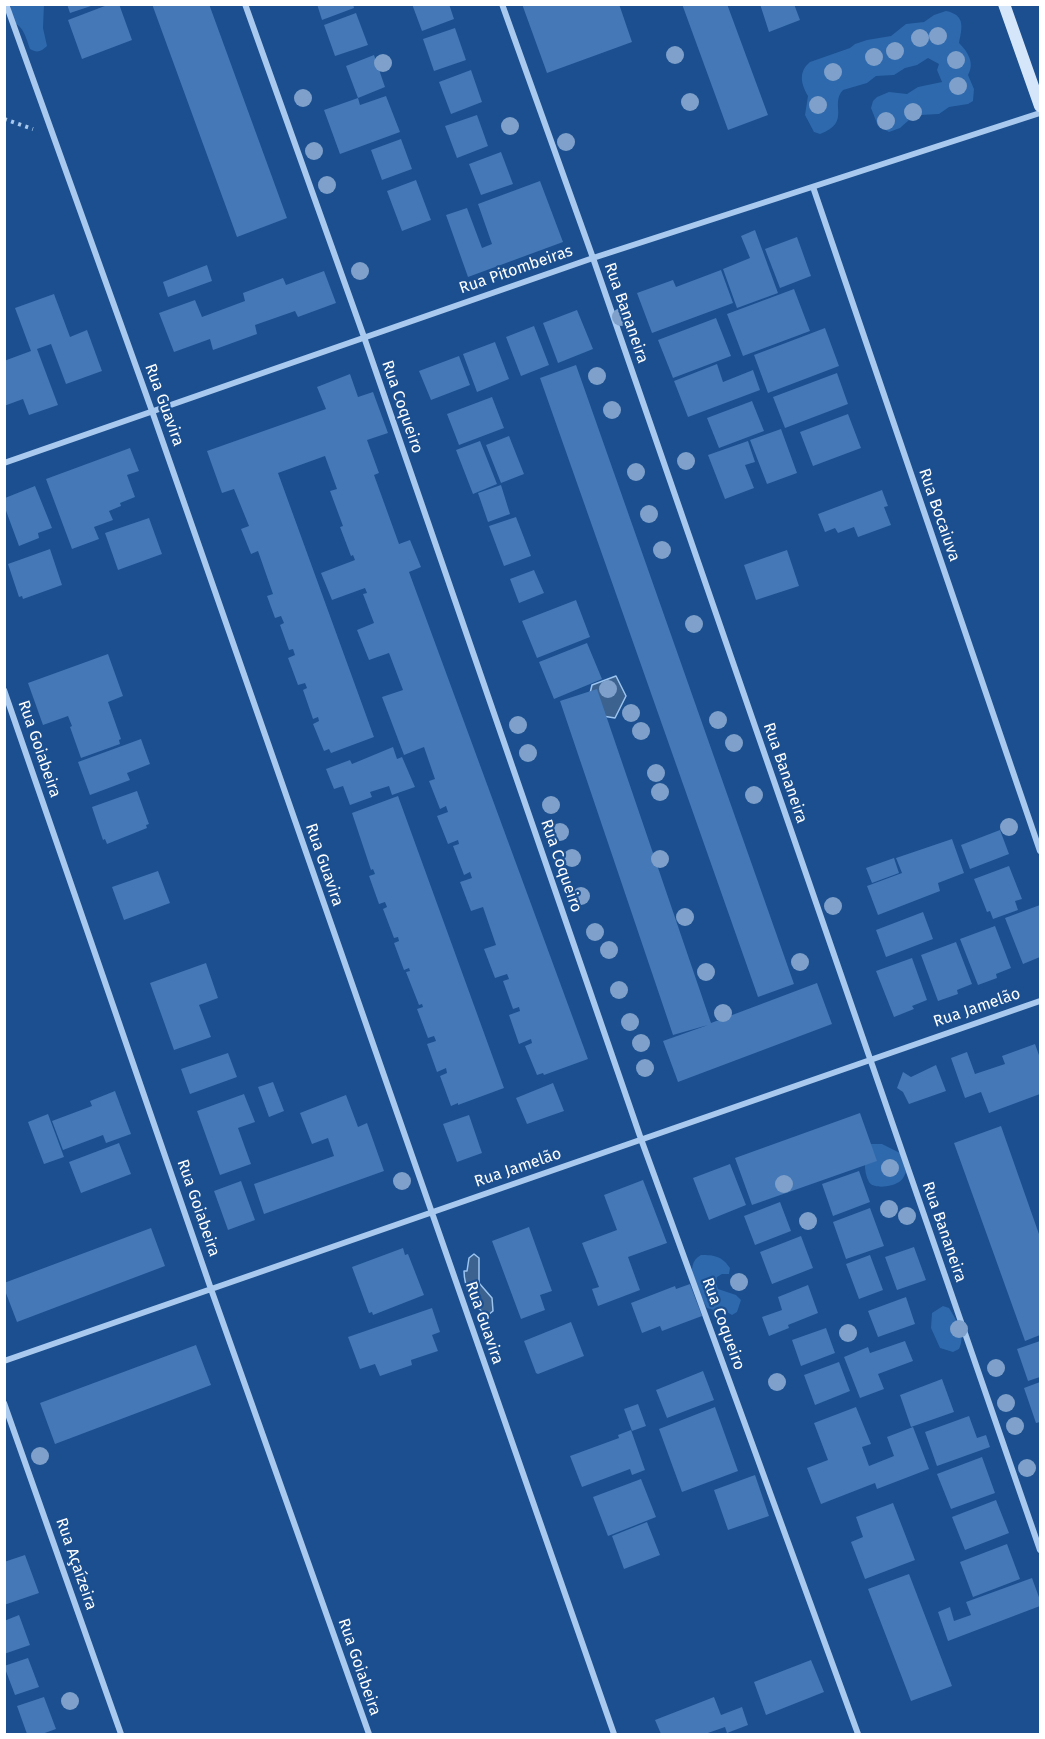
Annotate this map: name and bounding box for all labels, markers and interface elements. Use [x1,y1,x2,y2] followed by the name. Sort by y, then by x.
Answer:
[457,242,575,298] street label: Rua Pitombeiras
[600,260,652,366] street label: Rua Bananeira
[377,358,427,456] street label: Rua Coqueiro
[140,361,188,449] street label: Rua Guavira
[914,466,964,564] street label: Rua Bocaiuva
[13,698,65,800] street label: Rua Goiabeira
[759,720,811,826] street label: Rua Bananeira
[536,817,586,915] street label: Rua Coqueiro
[301,821,347,909] street label: Rua Guavira
[931,984,1023,1032] street label: Rua Jamelão
[472,1144,564,1192] street label: Rua Jamelão
[172,1157,224,1259] street label: Rua Goiabeira
[918,1179,970,1285] street label: Rua Bananeira
[697,1275,749,1373] street label: Rua Coqueiro
[461,1279,507,1367] street label: Rua Guavira
[51,1515,101,1613] street label: Rua Açaízeira
[333,1616,385,1718] street label: Rua Goiabeira

